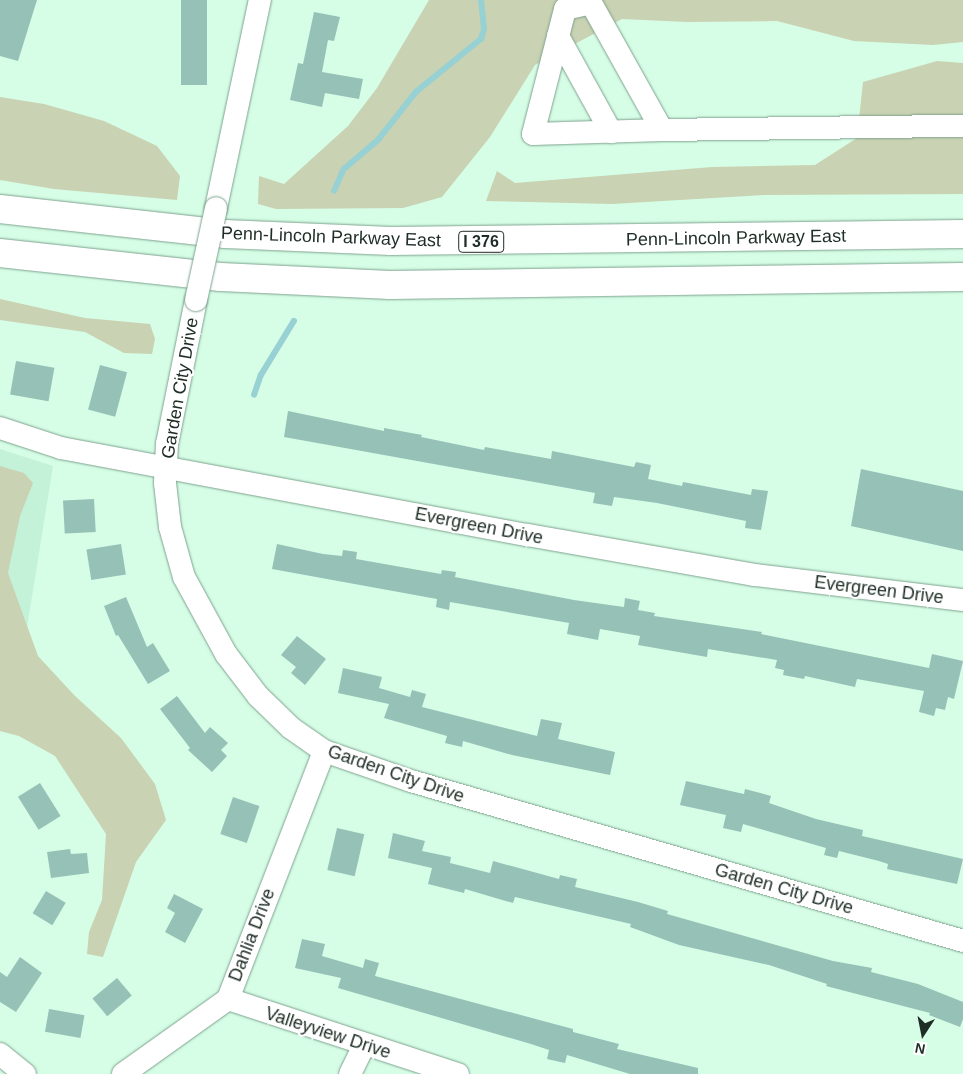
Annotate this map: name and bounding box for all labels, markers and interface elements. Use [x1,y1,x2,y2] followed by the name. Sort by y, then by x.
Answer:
[221,222,441,252] street label: Penn-Lincoln Parkway East
[626,225,846,251] street label: Penn-Lincoln Parkway East
[457,228,505,256] road number: I 376
[157,316,203,460] street label: Garden City Drive
[413,503,545,549] street label: Evergreen Drive
[813,571,945,609] street label: Evergreen Drive
[325,741,467,807] street label: Garden City Drive
[712,859,856,919] street label: Garden City Drive
[224,885,280,985] street label: Dahlia Drive
[263,1003,393,1063] street label: Valleyview Drive
[898,1009,948,1059] north arrow
[914,1040,927,1058] text: N

